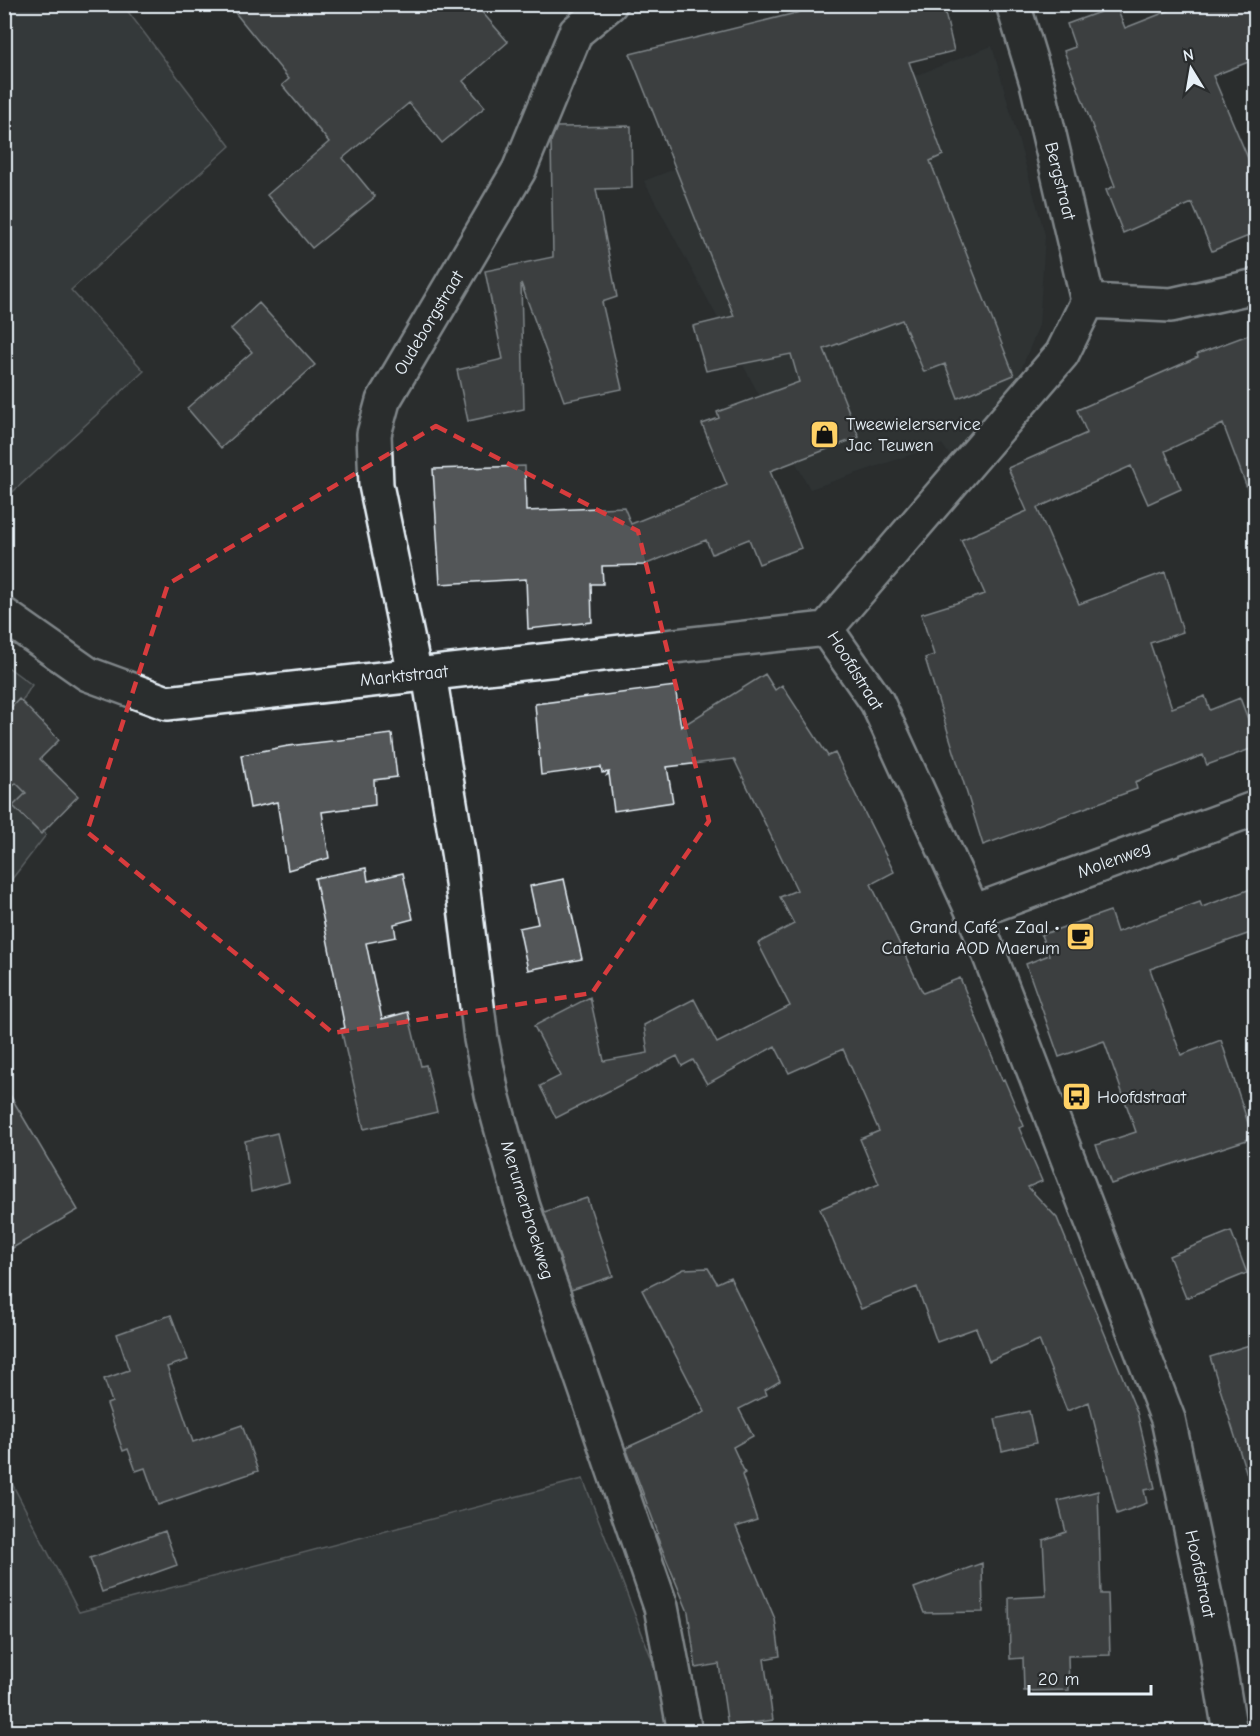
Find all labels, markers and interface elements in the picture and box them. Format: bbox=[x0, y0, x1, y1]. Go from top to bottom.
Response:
north arrow bbox=[1161, 39, 1221, 99]
text: N bbox=[1181, 45, 1195, 65]
street label: Bergstraat bbox=[1040, 140, 1080, 223]
street label: Oudeborgstraat bbox=[390, 266, 469, 379]
place label: Tweewielerservice Jac Teuwen bbox=[846, 414, 981, 456]
shop icon: Tweewielerservice Jac Teuwen bbox=[809, 418, 841, 450]
street label: Hoofdstraat bbox=[822, 628, 888, 715]
street label: Marktstraat bbox=[359, 661, 450, 691]
street label: Molenweg bbox=[1074, 837, 1154, 883]
place label: Grand Café • Zaal • Cafetaria AOD Maerum bbox=[882, 917, 1060, 959]
cafe icon: Grand Café • Zaal • Cafetaria AOD Maerum bbox=[1065, 921, 1097, 953]
bus stop icon: Hoofdstraat bbox=[1060, 1081, 1092, 1113]
place label: Hoofdstraat bbox=[1097, 1087, 1187, 1108]
street label: Merumerbroekweg bbox=[496, 1138, 558, 1282]
street label: Hoofdstraat bbox=[1180, 1528, 1220, 1621]
scale bar bbox=[1029, 1658, 1150, 1696]
text: 20 m bbox=[1038, 1669, 1079, 1690]

